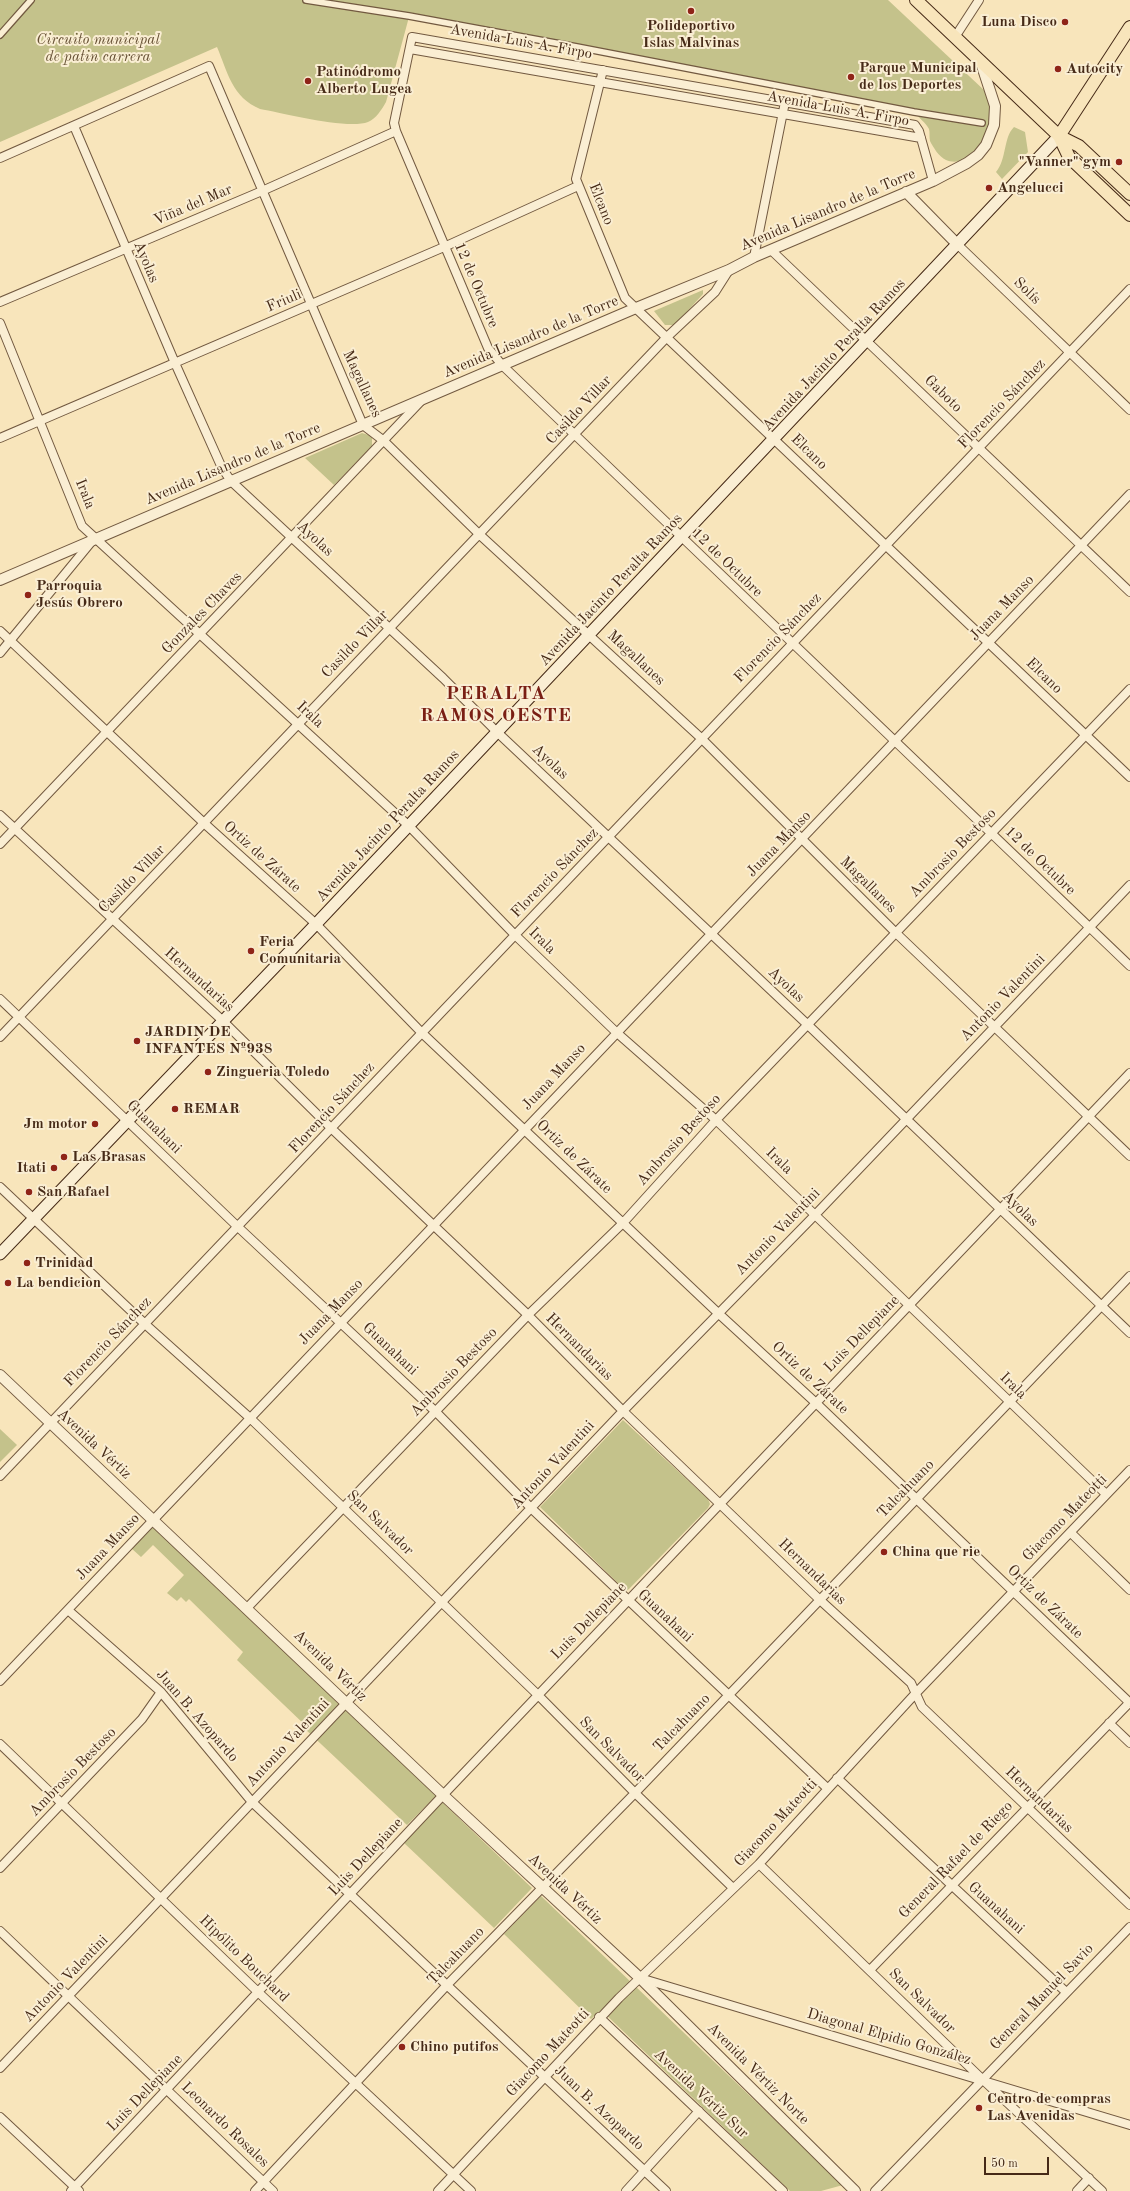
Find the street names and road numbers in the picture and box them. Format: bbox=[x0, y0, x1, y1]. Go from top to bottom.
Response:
street label: Avenida Luis A. Firpo bbox=[448, 21, 594, 63]
street label: Avenida Luis A. Firpo bbox=[765, 88, 911, 130]
street label: Avenida Lisandro de la Torre bbox=[738, 165, 918, 255]
street label: Viña del Mar bbox=[151, 180, 235, 230]
street label: Elcano bbox=[584, 180, 618, 228]
street label: Ayolas bbox=[129, 238, 163, 286]
street label: 12 de Octubre bbox=[450, 239, 502, 331]
street label: Solís bbox=[1009, 274, 1045, 308]
street label: Avenida Jacinto Peralta Ramos bbox=[758, 275, 910, 435]
street label: Friuli bbox=[264, 286, 304, 316]
street label: Avenida Lisandro de la Torre bbox=[441, 292, 621, 382]
street label: Magallanes bbox=[339, 347, 385, 421]
street label: Florencio Sánchez bbox=[955, 355, 1049, 453]
street label: Casildo Villar bbox=[542, 372, 616, 448]
street label: Gaboto bbox=[920, 372, 966, 416]
street label: Avenida Lisandro de la Torre bbox=[143, 419, 323, 509]
street label: Elcano bbox=[787, 430, 831, 474]
street label: Irala bbox=[71, 476, 99, 512]
street label: Avenida Jacinto Peralta Ramos bbox=[535, 510, 687, 670]
street label: Ayolas bbox=[293, 518, 337, 560]
street label: 12 de Octubre bbox=[688, 525, 766, 601]
street label: Gonzales Chaves bbox=[158, 568, 246, 658]
street label: Juana Manso bbox=[966, 571, 1038, 645]
street label: Florencio Sánchez bbox=[731, 589, 825, 687]
street label: Casildo Villar bbox=[318, 606, 392, 682]
street label: Magallanes bbox=[603, 627, 669, 689]
street label: Elcano bbox=[1022, 654, 1066, 698]
street label: Irala bbox=[293, 698, 327, 732]
street label: Ayolas bbox=[528, 741, 572, 783]
street label: Avenida Jacinto Peralta Ramos bbox=[312, 746, 464, 906]
street label: Ambrosio Bestoso bbox=[906, 805, 1000, 901]
street label: Juana Manso bbox=[743, 807, 815, 881]
street label: Ortiz de Zárate bbox=[219, 817, 305, 897]
street label: 12 de Octubre bbox=[1001, 823, 1079, 899]
street label: Florencio Sánchez bbox=[508, 824, 602, 922]
street label: Casildo Villar bbox=[95, 841, 169, 917]
street label: Magallanes bbox=[836, 853, 900, 917]
street label: Irala bbox=[525, 924, 559, 958]
street label: Hernandarias bbox=[160, 944, 238, 1016]
street label: Antonio Valentini bbox=[957, 951, 1049, 1045]
street label: Ayolas bbox=[764, 964, 808, 1006]
street label: Juana Manso bbox=[518, 1040, 590, 1114]
street label: Florencio Sánchez bbox=[285, 1059, 379, 1157]
street label: Ambrosio Bestoso bbox=[633, 1090, 725, 1190]
street label: Guanahani bbox=[123, 1096, 185, 1158]
street label: Ortiz de Zárate bbox=[532, 1116, 616, 1198]
street label: Irala bbox=[762, 1144, 796, 1178]
street label: Antonio Valentini bbox=[732, 1185, 824, 1279]
street label: Ayolas bbox=[998, 1187, 1042, 1231]
street label: Juana Manso bbox=[295, 1275, 367, 1349]
street label: Luis Dellepiane bbox=[821, 1292, 903, 1376]
street label: Florencio Sánchez bbox=[61, 1293, 155, 1391]
street label: Hernandarias bbox=[542, 1310, 616, 1384]
street label: Guanahani bbox=[358, 1319, 422, 1379]
street label: Ambrosio Bestoso bbox=[407, 1324, 501, 1420]
street label: Ortiz de Zárate bbox=[768, 1338, 852, 1418]
street label: Irala bbox=[996, 1369, 1030, 1403]
street label: Avenida Vértiz bbox=[53, 1405, 135, 1483]
street label: Antonio Valentini bbox=[507, 1417, 599, 1513]
street label: Talcahuano bbox=[874, 1456, 938, 1522]
street label: Giacomo Mateotti bbox=[1019, 1471, 1111, 1565]
street label: San Salvador bbox=[343, 1487, 417, 1559]
street label: Juana Manso bbox=[72, 1510, 144, 1584]
street label: Hernandarias bbox=[774, 1535, 850, 1609]
street label: Ortiz de Zárate bbox=[1003, 1561, 1087, 1643]
street label: Luis Dellepiane bbox=[548, 1579, 630, 1663]
street label: Guanahani bbox=[633, 1586, 697, 1646]
street label: Avenida Vértiz bbox=[289, 1626, 371, 1706]
street label: Juan B. Azopardo bbox=[152, 1666, 242, 1766]
street label: Talcahuano bbox=[650, 1690, 714, 1756]
street label: Antonio Valentini bbox=[242, 1695, 334, 1791]
street label: San Salvador bbox=[575, 1713, 649, 1787]
street label: Ambrosio Bestoso bbox=[26, 1724, 120, 1820]
street label: Hernandarias bbox=[1001, 1763, 1077, 1837]
street label: Giacomo Mateotti bbox=[731, 1775, 821, 1871]
street label: General Rafael de Riego bbox=[895, 1798, 1017, 1922]
street label: Luis Dellepiane bbox=[325, 1814, 407, 1900]
street label: Avenida Vértiz bbox=[524, 1850, 606, 1928]
street label: Guanahani bbox=[964, 1878, 1028, 1938]
street label: Hipólito Bouchard bbox=[195, 1912, 293, 2006]
street label: Talcahuano bbox=[424, 1923, 488, 1989]
street label: Antonio Valentini bbox=[20, 1932, 112, 2026]
street label: General Manuel Savio bbox=[986, 1940, 1098, 2054]
street label: San Salvador bbox=[885, 1965, 959, 2037]
street label: Giacomo Mateotti bbox=[503, 2005, 593, 2101]
street label: Diagonal Elpidio González bbox=[805, 2005, 973, 2069]
street label: Avenida Vértiz Norte bbox=[703, 2019, 813, 2129]
street label: Avenida Vértiz Sur bbox=[650, 2045, 752, 2143]
street label: Luis Dellepiane bbox=[104, 2051, 186, 2135]
street label: Juan B. Azopardo bbox=[550, 2062, 648, 2154]
street label: Leonardo Rosales bbox=[177, 2079, 273, 2171]

